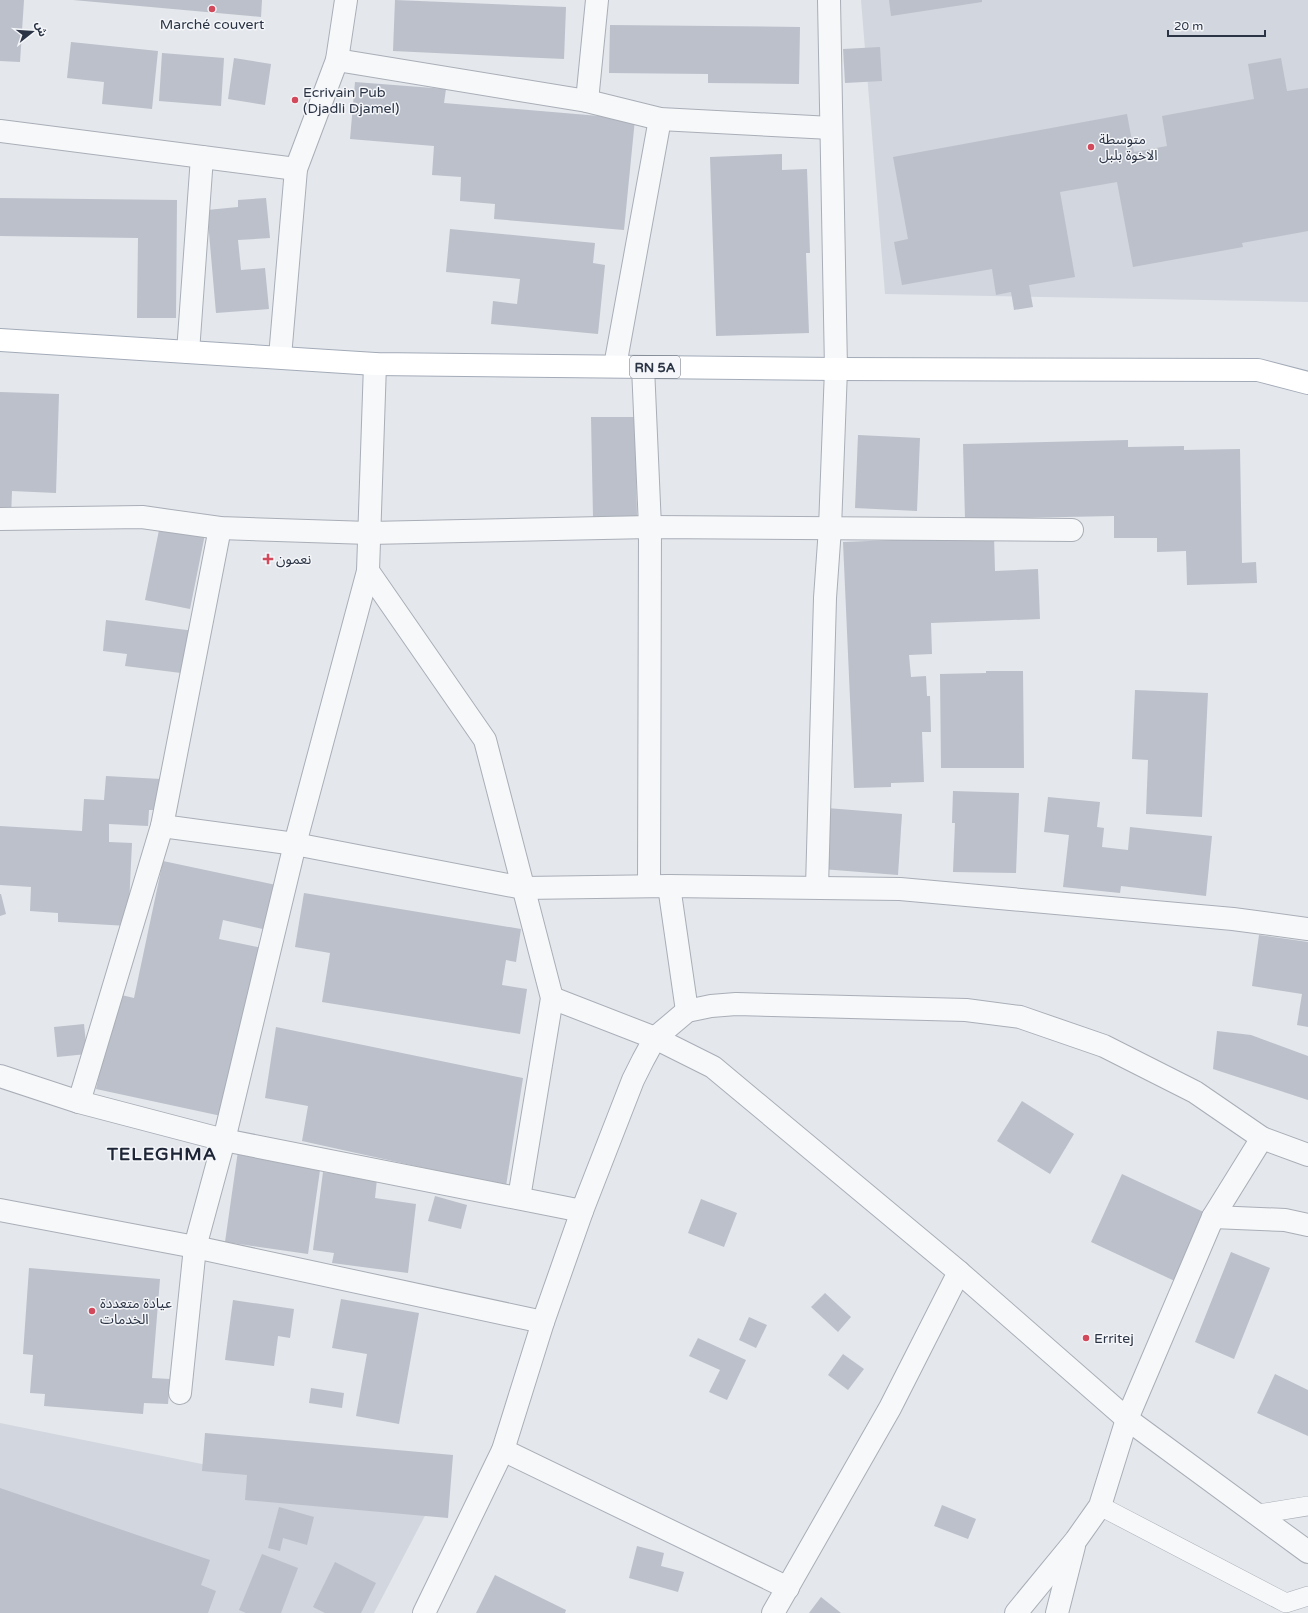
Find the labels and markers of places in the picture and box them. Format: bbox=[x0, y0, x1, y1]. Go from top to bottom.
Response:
marker: Marché couvert bbox=[207, 4, 217, 14]
place label: Marché couvert bbox=[160, 16, 265, 33]
place label: Ecrivain Pub (Djadli Djamel) bbox=[303, 84, 399, 117]
marker: Ecrivain Pub (Djadli Djamel) bbox=[290, 95, 300, 105]
place label: متوسطة الاخوة بلبل bbox=[1099, 131, 1158, 164]
marker: متوسطة الاخوة بلبل bbox=[1086, 142, 1096, 152]
place label: نعمون bbox=[276, 551, 312, 568]
marker: نعمون bbox=[263, 554, 273, 564]
place label: عيادة متعددة الخدمات bbox=[100, 1295, 172, 1328]
marker: عيادة متعددة الخدمات bbox=[87, 1306, 97, 1316]
place label: Erritej bbox=[1094, 1330, 1134, 1347]
marker: Erritej bbox=[1081, 1333, 1091, 1343]

